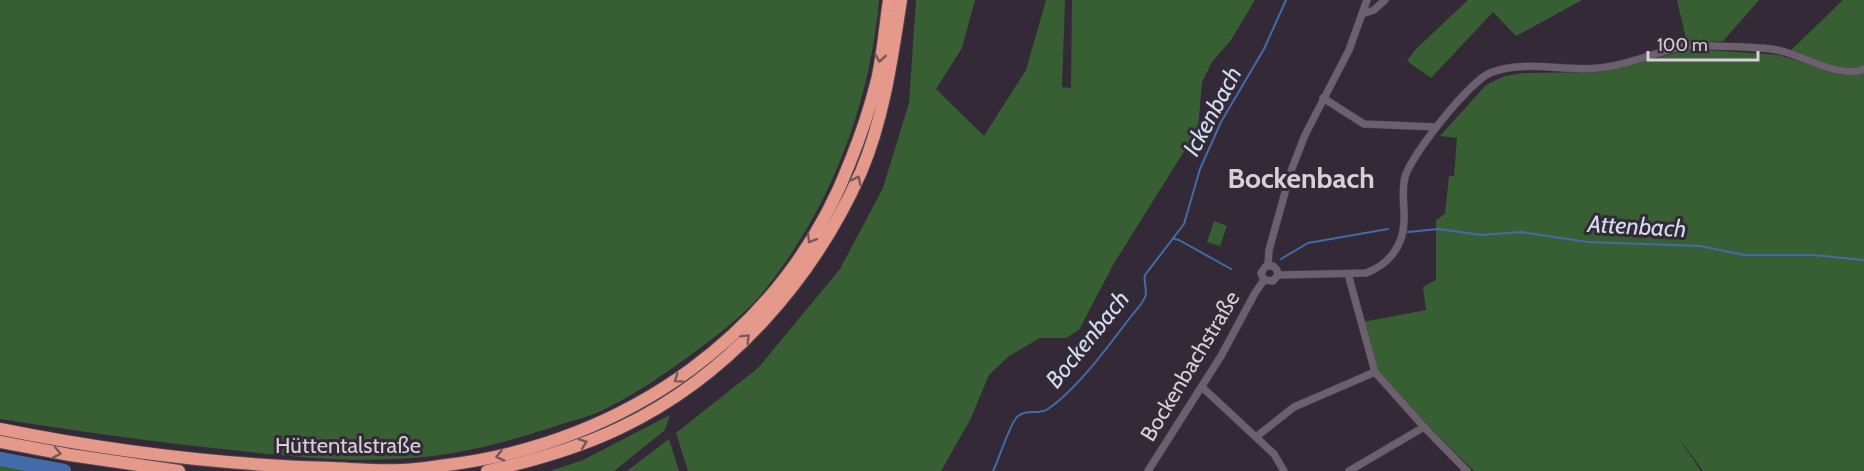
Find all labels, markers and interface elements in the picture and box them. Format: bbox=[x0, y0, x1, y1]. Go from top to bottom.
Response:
scale bar bbox=[1648, 24, 1758, 62]
text: 100 m bbox=[1657, 34, 1708, 56]
one-way arrow bbox=[875, 53, 887, 62]
water label: Ickenbach bbox=[1177, 62, 1247, 160]
district label: Bockenbach bbox=[1227, 161, 1375, 195]
one-way arrow bbox=[849, 175, 861, 186]
water label: Attenbach bbox=[1586, 209, 1687, 243]
one-way arrow bbox=[807, 233, 818, 243]
water label: Bockenbach bbox=[1039, 285, 1135, 393]
street label: Bockenbachstraße bbox=[1135, 286, 1245, 446]
one-way arrow bbox=[739, 334, 749, 345]
one-way arrow bbox=[673, 372, 684, 383]
street label: Hüttentalstraße bbox=[275, 432, 421, 459]
one-way arrow bbox=[578, 438, 588, 451]
one-way arrow bbox=[52, 446, 62, 459]
one-way arrow bbox=[495, 449, 505, 462]

